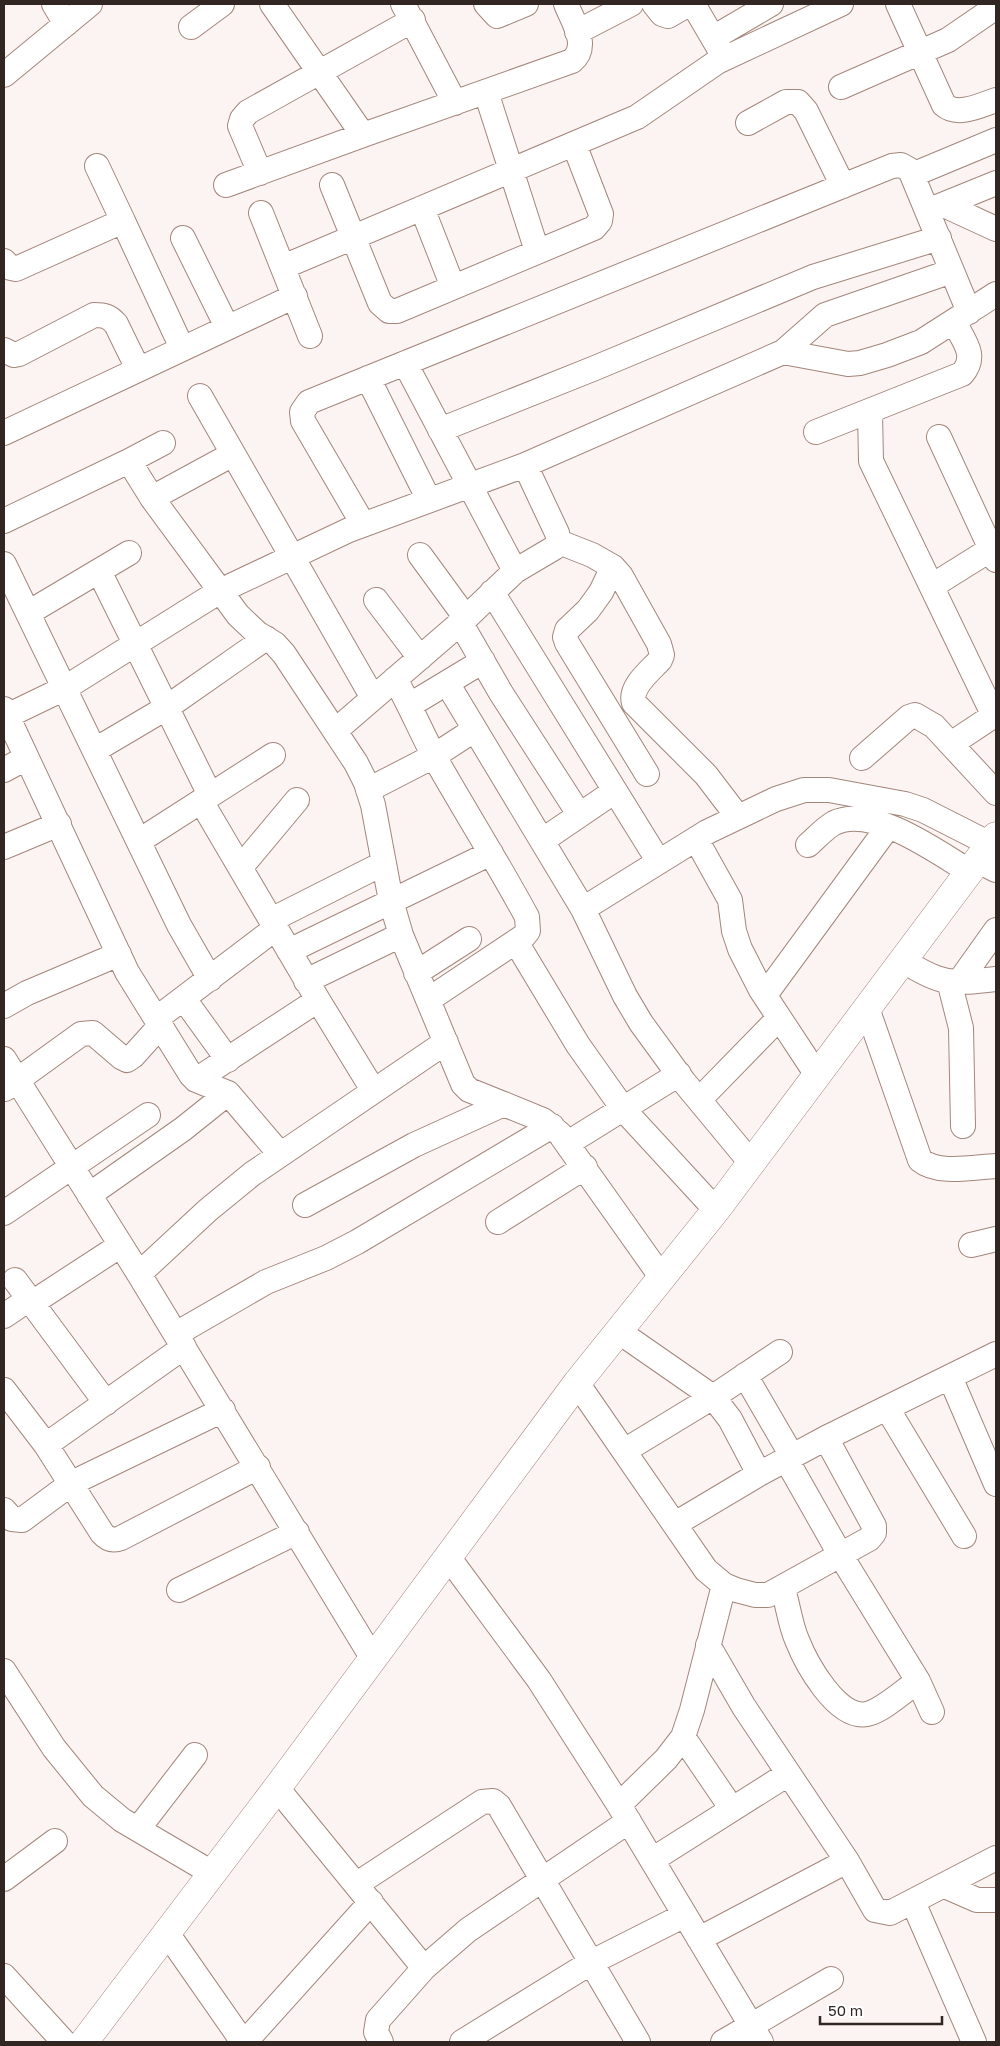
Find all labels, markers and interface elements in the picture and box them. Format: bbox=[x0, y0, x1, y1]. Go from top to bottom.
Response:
scale bar bbox=[820, 1994, 942, 2026]
text: 50 m bbox=[828, 2001, 863, 2019]

